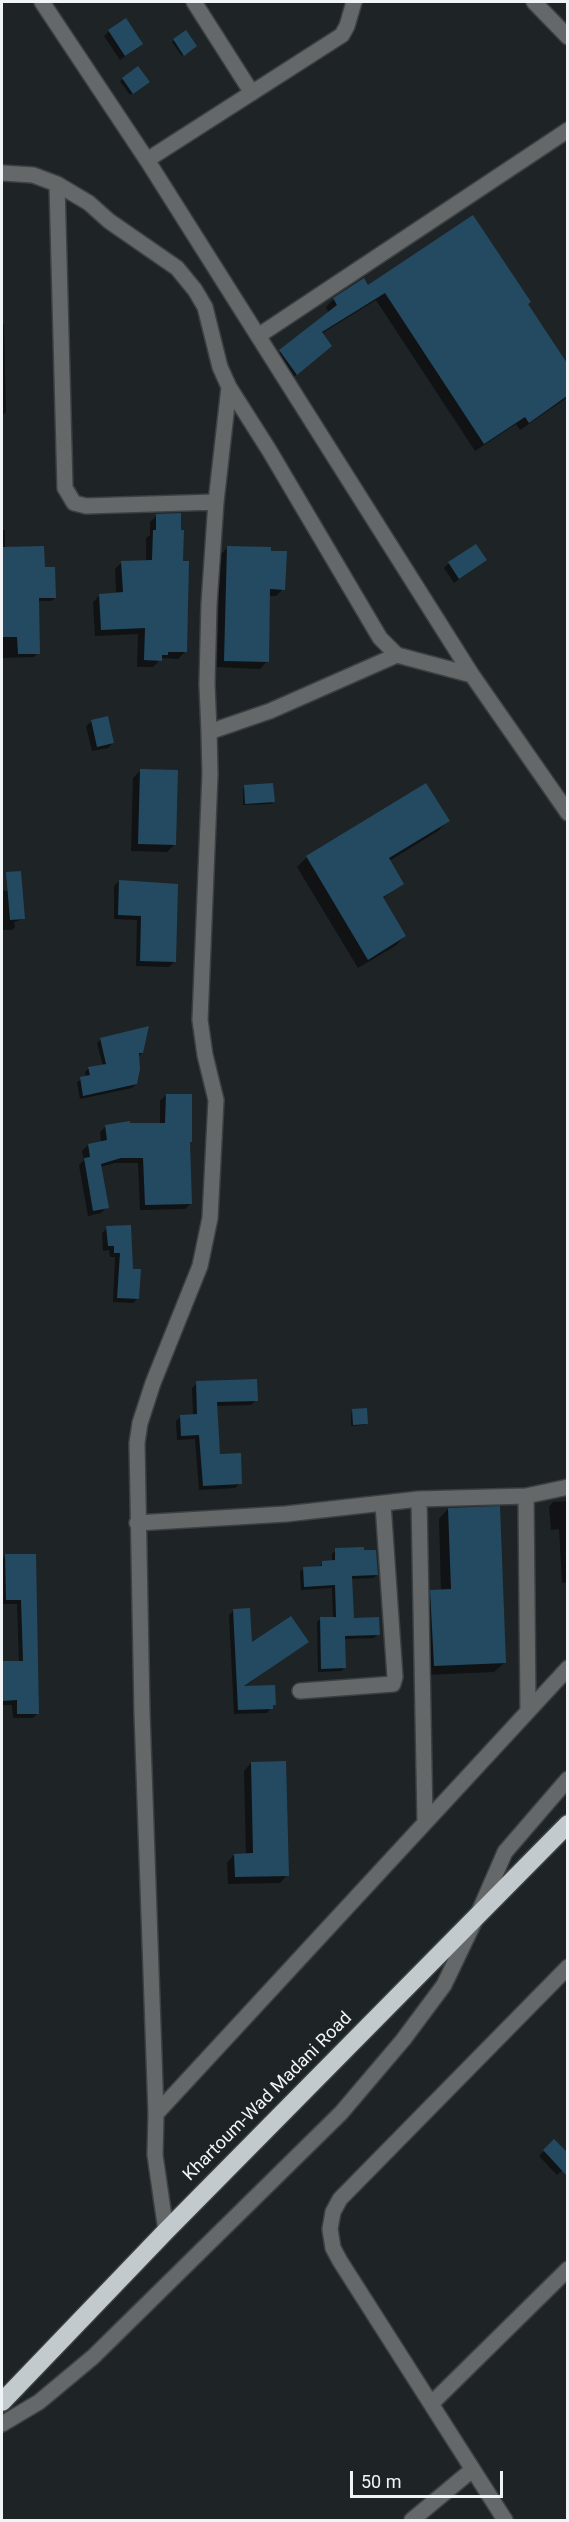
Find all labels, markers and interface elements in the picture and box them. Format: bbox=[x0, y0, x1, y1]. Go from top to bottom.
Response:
street label: Khartoum-Wad Madani Road bbox=[179, 2008, 357, 2186]
scale bar bbox=[353, 2459, 506, 2497]
text: 50 m bbox=[361, 2471, 401, 2492]

